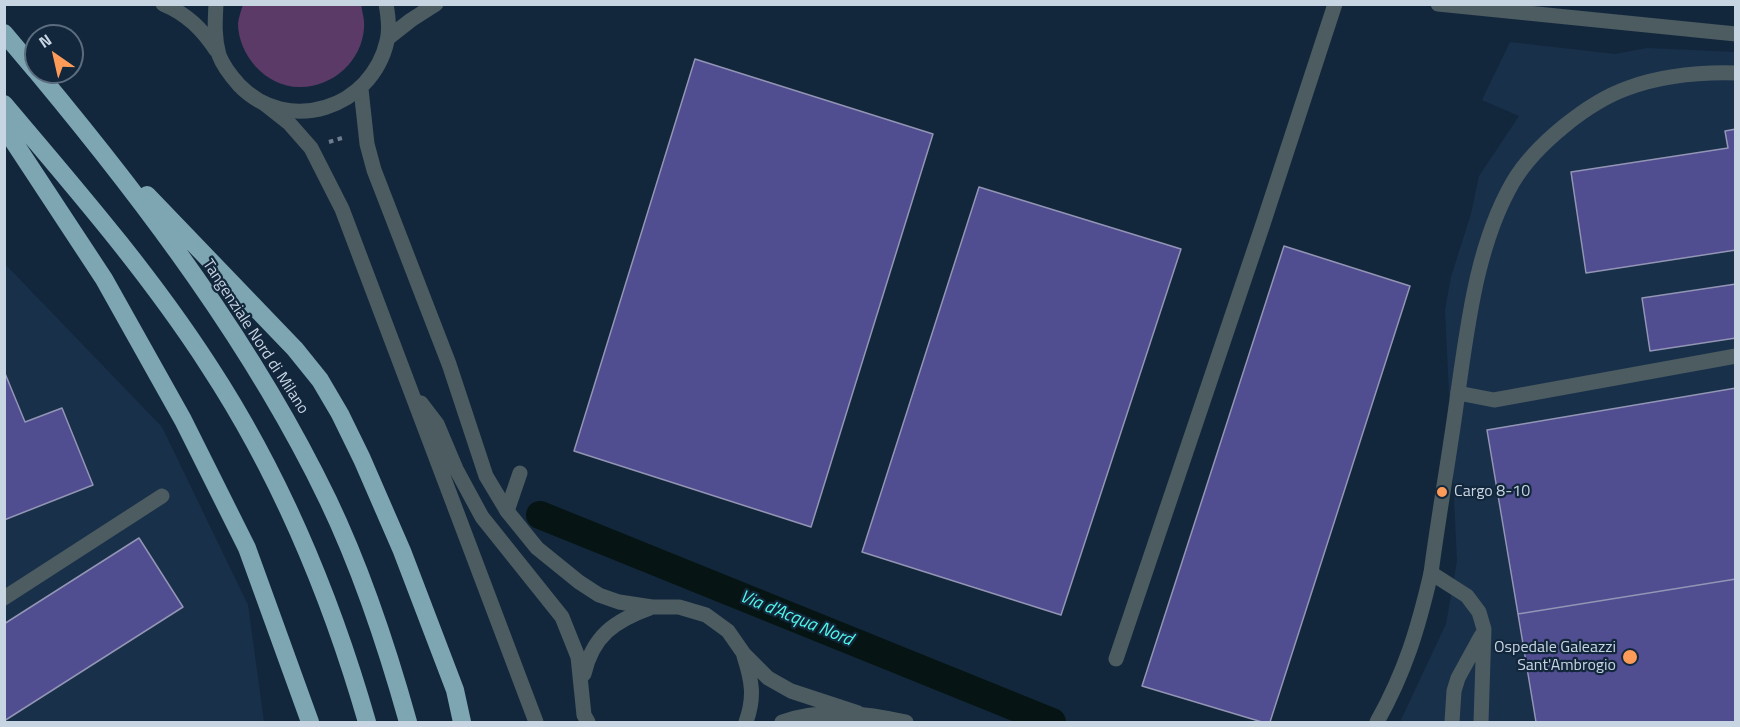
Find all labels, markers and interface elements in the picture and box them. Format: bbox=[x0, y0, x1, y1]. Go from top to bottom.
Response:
north arrow bbox=[24, 24, 84, 84]
text: N bbox=[34, 28, 56, 54]
street label: Tangenziale Nord di Milano bbox=[198, 256, 312, 418]
place label: Cargo 8-10 bbox=[1454, 482, 1530, 502]
marker: Cargo 8-10 bbox=[1435, 485, 1449, 499]
water label: Via d'Acqua Nord bbox=[736, 587, 856, 651]
place label: Ospedale Galeazzi Sant'Ambrogio bbox=[1494, 638, 1616, 676]
marker: Ospedale Galeazzi Sant'Ambrogio bbox=[1621, 648, 1639, 666]

